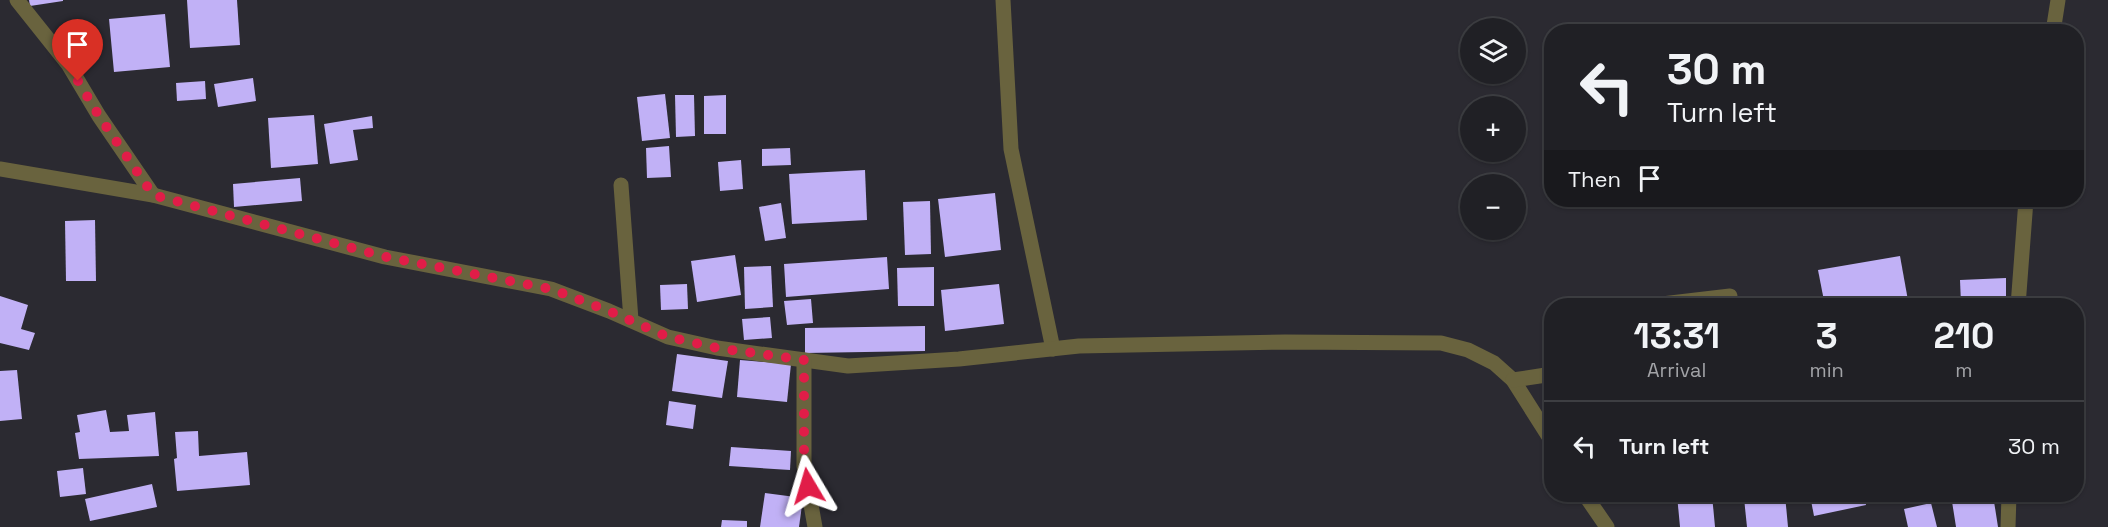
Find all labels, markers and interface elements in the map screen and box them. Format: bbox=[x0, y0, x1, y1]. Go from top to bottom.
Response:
map controls bbox=[1460, 18, 1526, 240]
button: layers bbox=[1460, 18, 1526, 84]
pin bbox=[52, 19, 103, 81]
icon: arrive bbox=[61, 28, 94, 61]
text: 30 m bbox=[1667, 43, 1766, 96]
icon: left bbox=[1568, 48, 1646, 126]
text: Turn left bbox=[1667, 95, 1777, 130]
button: + bbox=[1460, 96, 1526, 162]
icon: arrive bbox=[1633, 162, 1666, 195]
text: Then bbox=[1568, 165, 1621, 193]
button: − bbox=[1460, 174, 1526, 240]
text: 13:31 bbox=[1634, 313, 1720, 359]
text: 3 bbox=[1816, 313, 1838, 359]
text: 210 bbox=[1933, 313, 1994, 359]
text: Arrival bbox=[1647, 357, 1706, 383]
text: min bbox=[1810, 357, 1844, 383]
text: m bbox=[1955, 357, 1973, 383]
icon: left bbox=[1568, 430, 1601, 463]
text: Turn left bbox=[1619, 432, 1709, 460]
text: 30 m bbox=[2008, 432, 2060, 460]
position arrow bbox=[776, 454, 840, 518]

